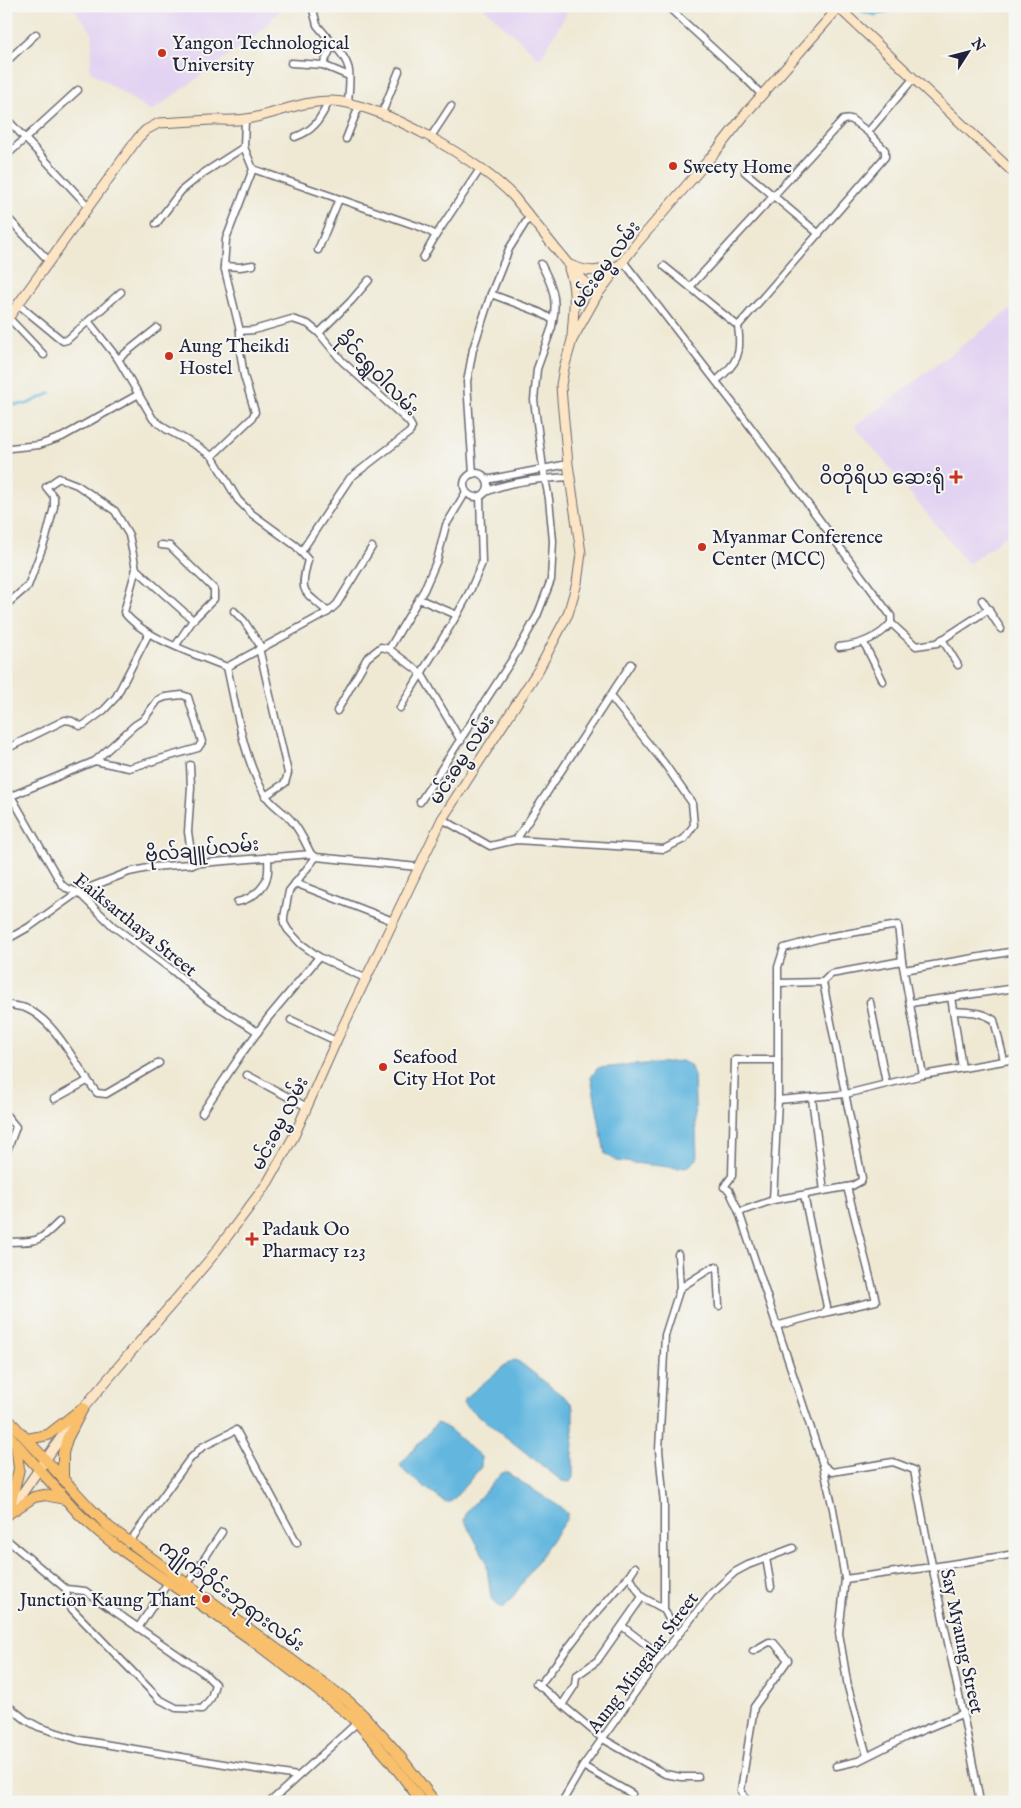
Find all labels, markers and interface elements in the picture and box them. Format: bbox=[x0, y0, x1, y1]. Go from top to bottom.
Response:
north arrow bbox=[944, 28, 994, 78]
place label: Yangon Technological University bbox=[172, 32, 350, 78]
text: N bbox=[966, 34, 989, 55]
marker: Yangon Technological University bbox=[156, 47, 168, 59]
place label: Sweety Home bbox=[683, 156, 792, 180]
marker: Sweety Home bbox=[667, 160, 679, 172]
street label: မင်းဓမ္မ လမ်း bbox=[564, 214, 648, 315]
street label: ခိုင်ရွှေဝါလမ်း bbox=[328, 324, 426, 424]
place label: Aung Theikdi Hostel bbox=[178, 335, 289, 381]
marker: Aung Theikdi Hostel bbox=[163, 350, 175, 362]
place label: ဝိတိုရိယ ဆေးရုံ bbox=[820, 463, 945, 494]
marker: ဝိတိုရိယ ဆေးရုံ bbox=[949, 470, 963, 484]
place label: Myanmar Conference Center (MCC) bbox=[712, 526, 883, 572]
marker: Myanmar Conference Center (MCC) bbox=[696, 541, 708, 553]
street label: မင်းဓမ္မ လမ်း bbox=[421, 708, 503, 811]
street label: ဗိုလ်ချူပ်လမ်း bbox=[144, 829, 261, 872]
street label: Eaiksarthaya Street bbox=[68, 868, 202, 983]
place label: Seafood City Hot Pot bbox=[393, 1046, 496, 1092]
marker: Seafood City Hot Pot bbox=[377, 1061, 389, 1073]
street label: မင်းဓမ္မ လမ်း bbox=[243, 1071, 317, 1176]
place label: Padauk Oo Pharmacy 123 bbox=[262, 1218, 366, 1264]
marker: Padauk Oo Pharmacy 123 bbox=[246, 1233, 258, 1245]
street label: ကျိုက်ဝိုင်းဘုရားလမ်း bbox=[151, 1532, 311, 1660]
street label: Say Myaung Street bbox=[934, 1567, 988, 1717]
street label: Aung Mingalar Street bbox=[582, 1587, 705, 1739]
place label: Junction Kaung Thant bbox=[17, 1589, 196, 1613]
marker: Junction Kaung Thant bbox=[200, 1593, 212, 1605]

